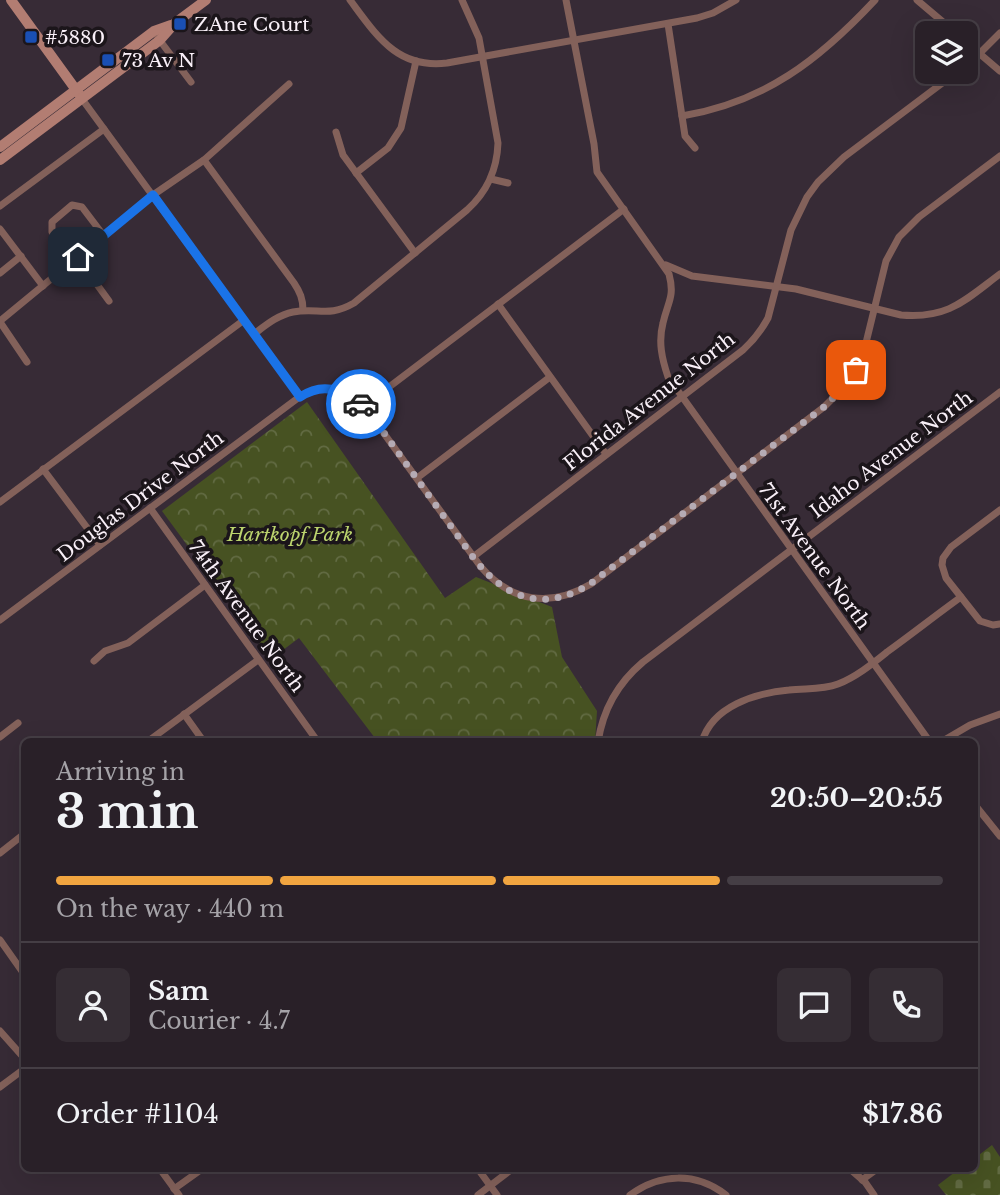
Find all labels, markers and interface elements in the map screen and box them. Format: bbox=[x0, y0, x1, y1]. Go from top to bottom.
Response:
place label: ZAne Court bbox=[194, 13, 310, 36]
marker: ZAne Court bbox=[172, 16, 188, 32]
map controls bbox=[915, 21, 978, 84]
button: layers bbox=[915, 21, 978, 84]
place label: #5880 bbox=[45, 26, 105, 49]
marker: #5880 bbox=[23, 29, 39, 45]
place label: 73 Av N bbox=[122, 49, 195, 72]
marker: 73 Av N bbox=[100, 52, 116, 68]
pin bbox=[48, 227, 108, 287]
icon: home bbox=[59, 238, 97, 276]
street label: Florida Avenue North bbox=[559, 327, 739, 475]
pin bbox=[826, 340, 886, 400]
icon: bag bbox=[837, 351, 875, 389]
courier bbox=[326, 369, 396, 439]
icon: car bbox=[342, 385, 380, 423]
street label: Idaho Avenue North bbox=[806, 386, 977, 523]
street label: Douglas Drive North bbox=[53, 426, 228, 566]
street label: 71st Avenue North bbox=[754, 479, 875, 634]
park label: Hartkopf Park bbox=[226, 523, 353, 546]
street label: 74th Avenue North bbox=[184, 536, 309, 696]
text: Arriving in bbox=[56, 758, 185, 786]
text: 20:50–20:55 bbox=[770, 782, 943, 814]
text: 3 min bbox=[56, 783, 198, 840]
text: On the way · 440 m bbox=[56, 895, 284, 923]
button: person bbox=[56, 968, 130, 1042]
button: chat bbox=[777, 968, 851, 1042]
button: phone bbox=[869, 968, 943, 1042]
text: Sam bbox=[148, 975, 209, 1007]
text: Courier · 4.7 bbox=[148, 1007, 290, 1035]
text: Order #1104 bbox=[56, 1098, 219, 1130]
text: $17.86 bbox=[862, 1098, 943, 1130]

